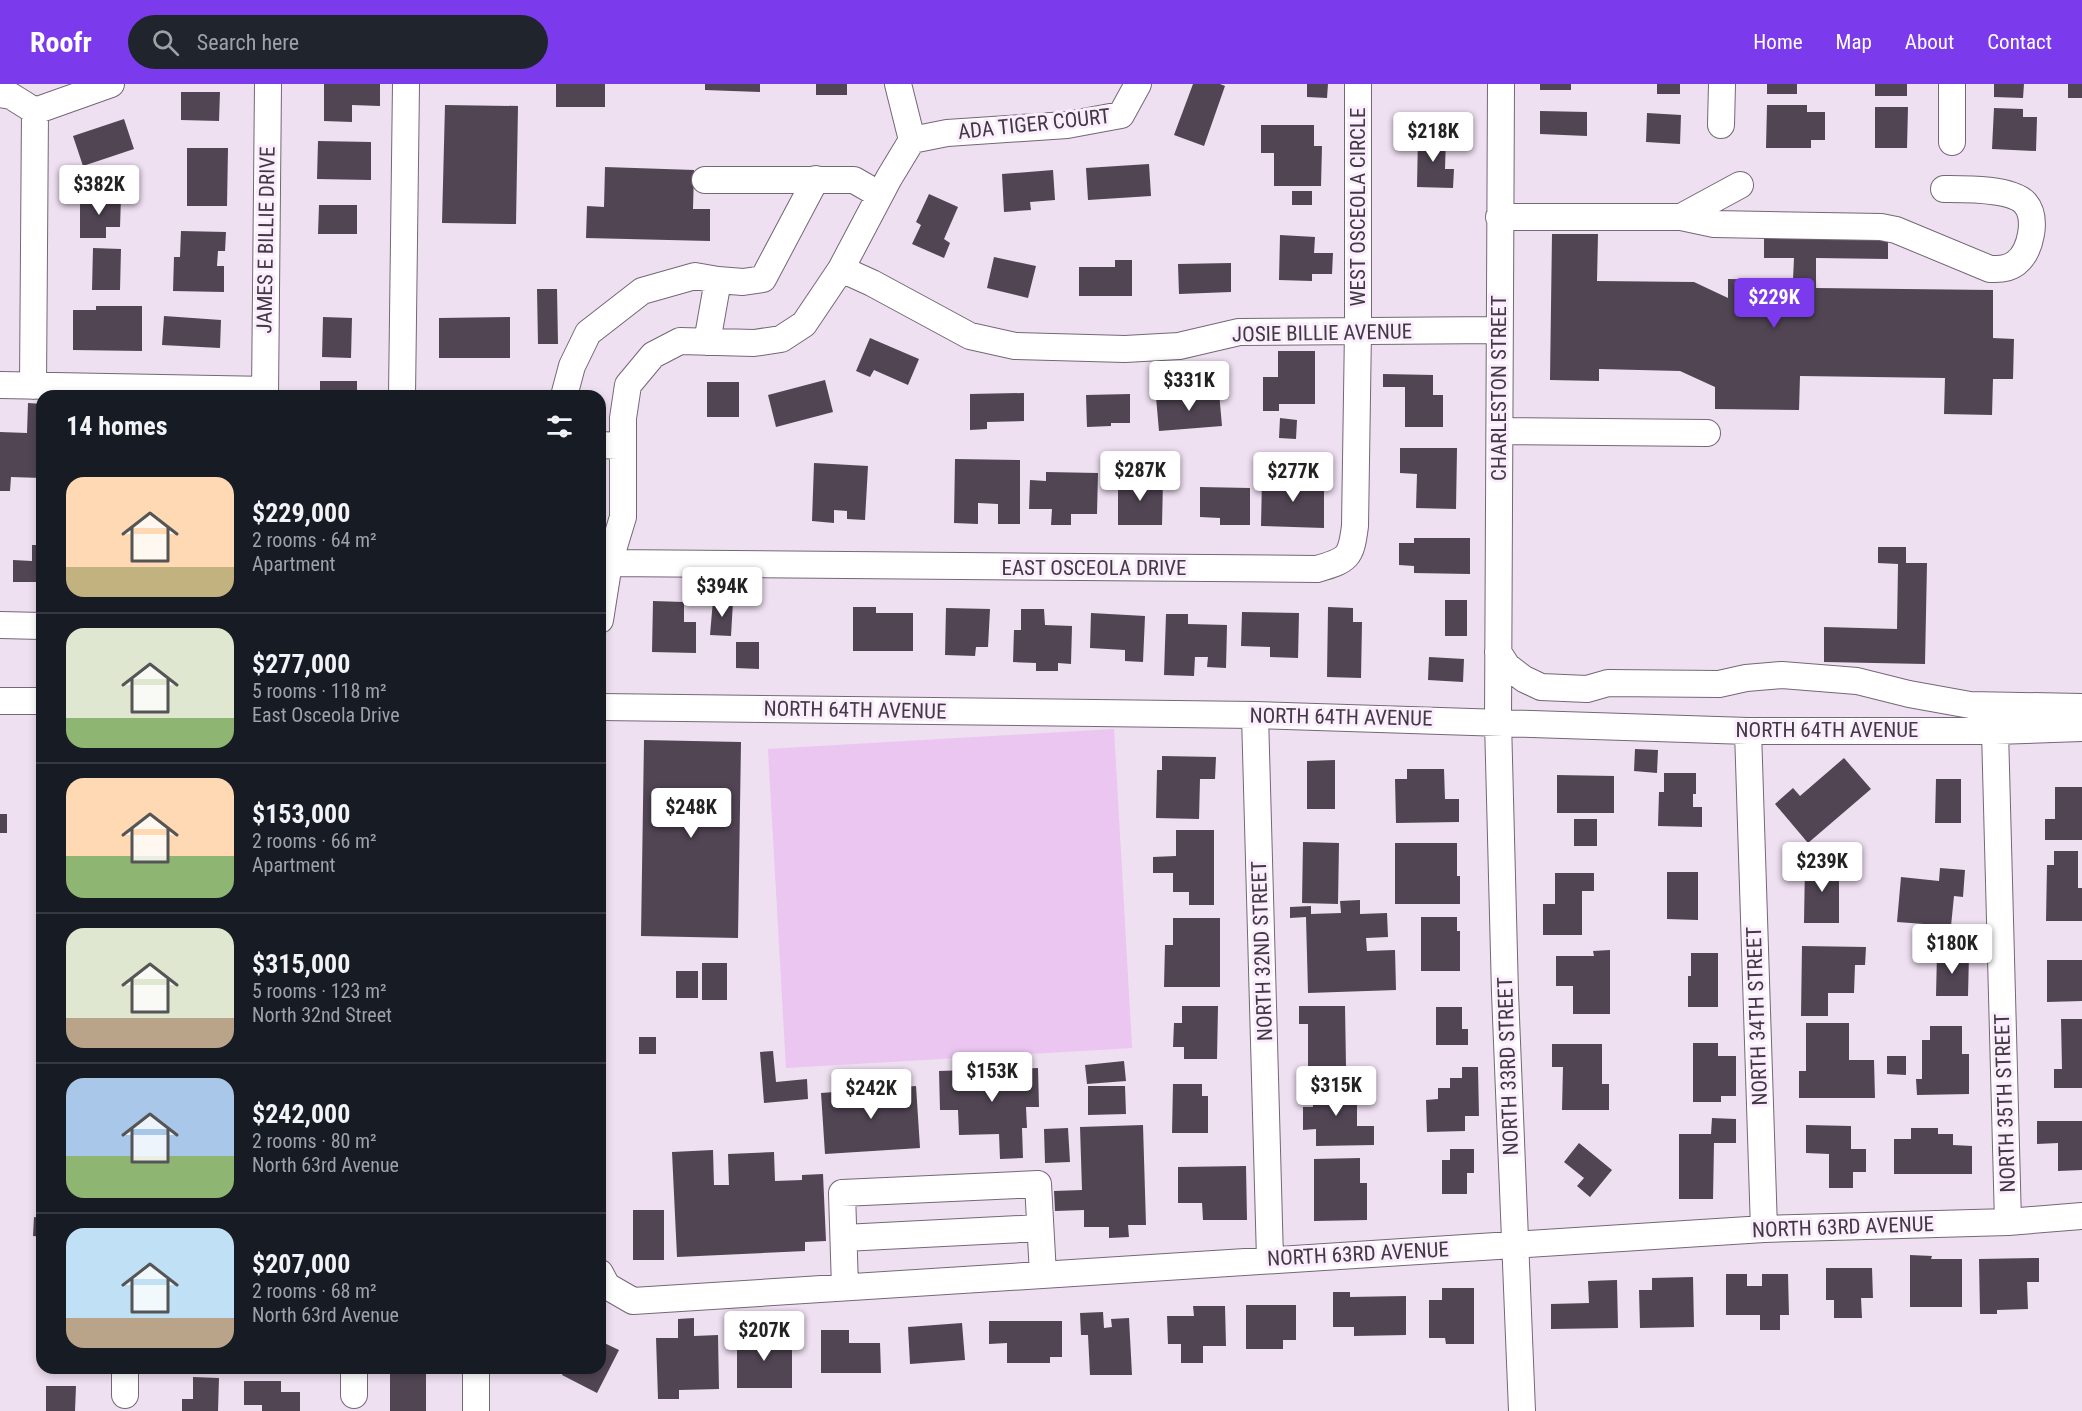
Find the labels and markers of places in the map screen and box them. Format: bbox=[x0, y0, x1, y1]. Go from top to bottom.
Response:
pin: $218K bbox=[1391, 112, 1475, 163]
pin: $382K bbox=[57, 165, 141, 216]
pin: $229K bbox=[1732, 278, 1816, 329]
pin: $331K bbox=[1147, 361, 1231, 412]
pin: $287K bbox=[1098, 451, 1182, 502]
pin: $277K bbox=[1251, 452, 1335, 503]
pin: $394K bbox=[680, 567, 764, 618]
pin: $248K bbox=[649, 788, 733, 839]
pin: $239K bbox=[1780, 842, 1864, 893]
pin: $180K bbox=[1910, 924, 1994, 975]
pin: $153K bbox=[950, 1052, 1034, 1103]
pin: $315K bbox=[1294, 1066, 1378, 1117]
pin: $242K bbox=[829, 1069, 913, 1120]
pin: $207K bbox=[722, 1311, 806, 1362]

